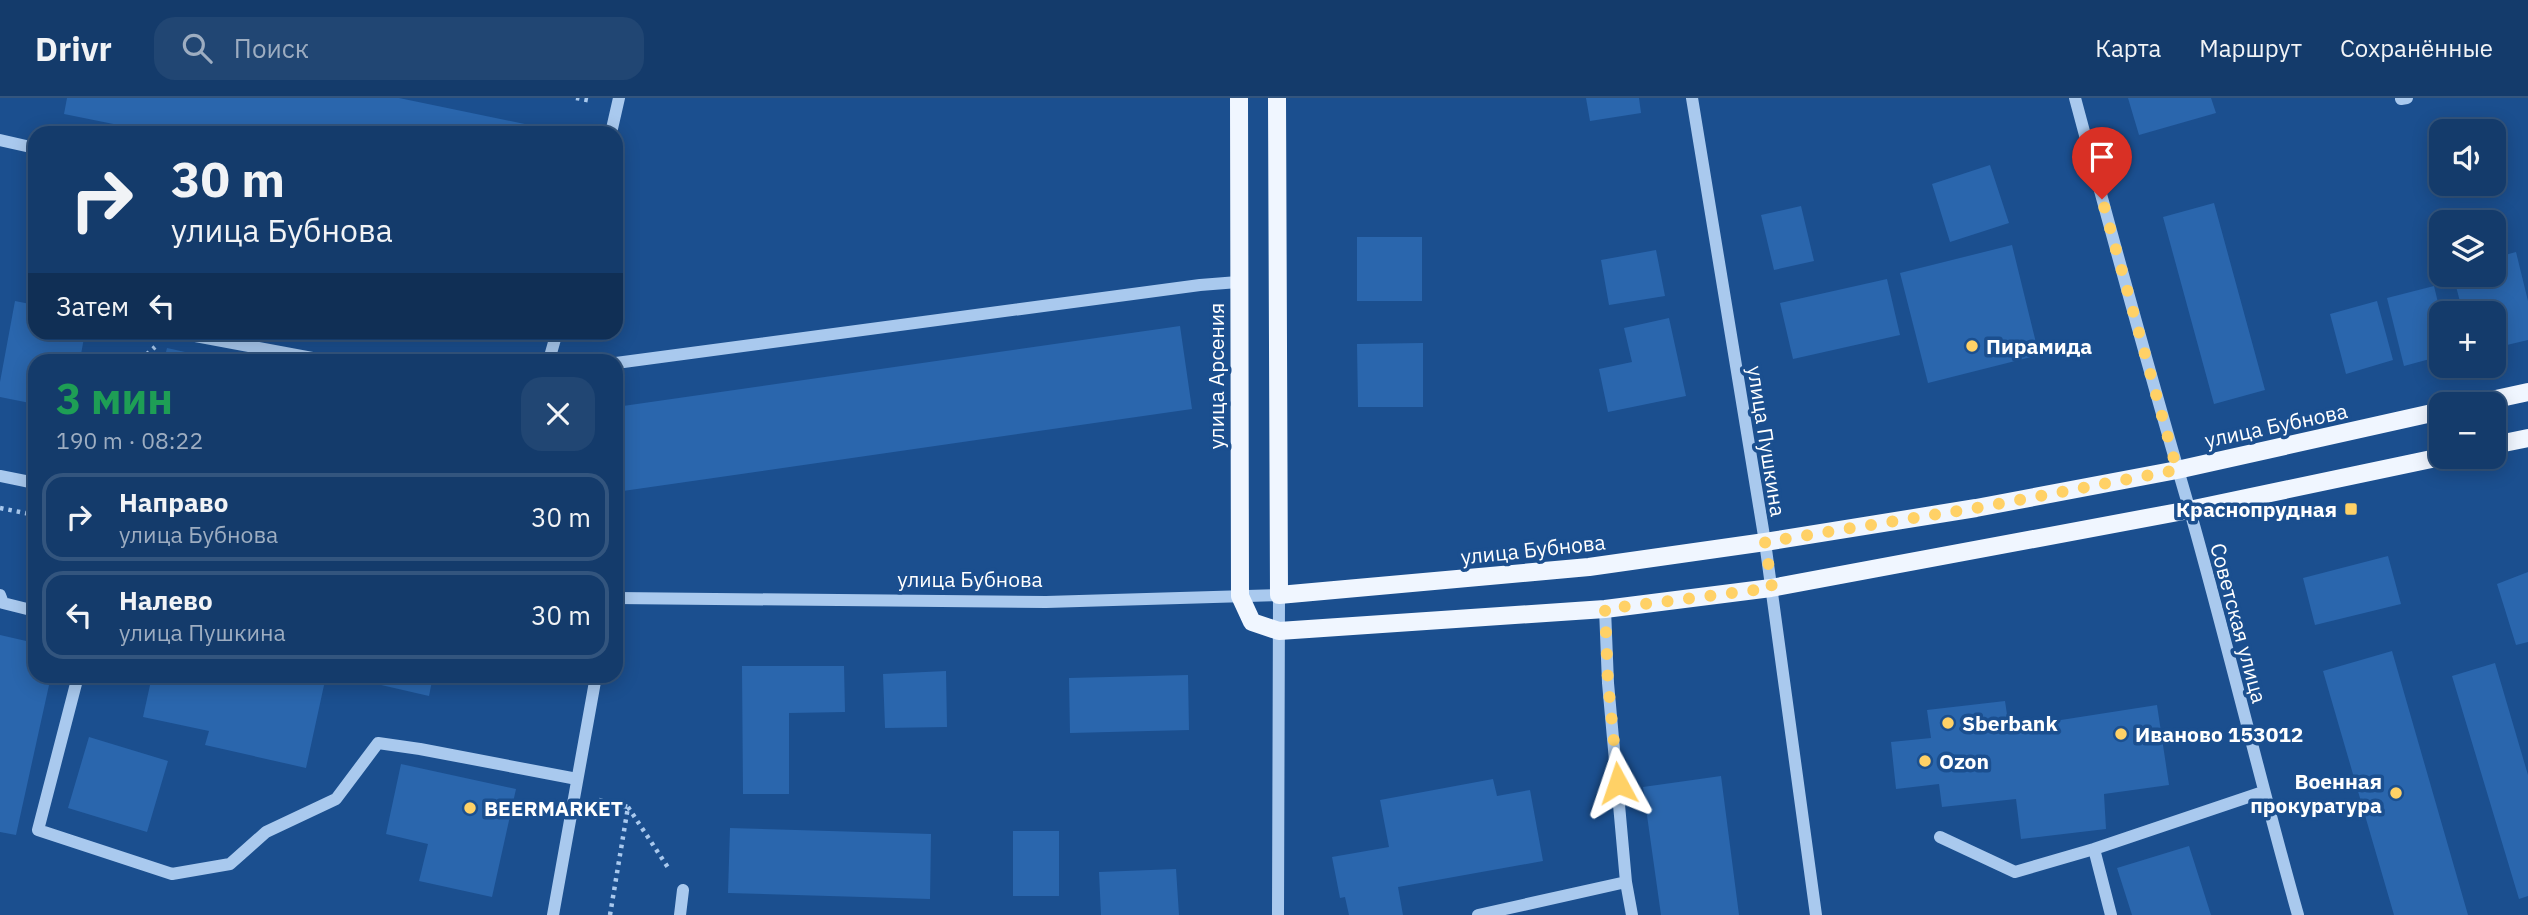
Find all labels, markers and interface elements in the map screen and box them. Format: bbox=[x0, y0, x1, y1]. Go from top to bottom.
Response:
search box bbox=[154, 17, 644, 80]
text: Drivr bbox=[35, 27, 112, 70]
icon: search bbox=[178, 29, 216, 67]
text: Поиск bbox=[234, 31, 309, 65]
text: Карта bbox=[2095, 32, 2161, 64]
text: Маршрут bbox=[2199, 32, 2302, 64]
text: Сохранённые bbox=[2340, 32, 2493, 64]
map controls bbox=[2429, 119, 2506, 469]
button: sound bbox=[2429, 119, 2506, 196]
pin bbox=[2072, 127, 2132, 199]
icon: arrive bbox=[2083, 138, 2121, 176]
text: 30 m bbox=[171, 147, 285, 210]
icon: right bbox=[56, 154, 147, 245]
text: улица Бубнова bbox=[171, 209, 393, 251]
button: layers bbox=[2429, 210, 2506, 287]
icon: left bbox=[143, 287, 181, 325]
text: Затем bbox=[56, 289, 129, 323]
button: + bbox=[2429, 301, 2506, 378]
street label: улица Арсения bbox=[1202, 303, 1230, 449]
place label: Пирамида bbox=[1986, 332, 2092, 360]
marker: Пирамида bbox=[1964, 338, 1980, 354]
street label: улица Пушкина bbox=[1741, 364, 1793, 518]
text: 3 мин bbox=[56, 371, 173, 426]
button: close bbox=[521, 377, 595, 451]
button: − bbox=[2429, 392, 2506, 469]
street label: улица Бубнова bbox=[2202, 396, 2350, 454]
text: 190 m · 08:22 bbox=[56, 425, 203, 455]
text: Направо bbox=[119, 485, 228, 519]
place label: Краснопрудная bbox=[2176, 495, 2337, 523]
icon: right bbox=[60, 498, 98, 536]
text: 30 m bbox=[531, 500, 591, 534]
marker: Краснопрудная bbox=[2343, 501, 2359, 517]
text: улица Бубнова bbox=[119, 519, 278, 549]
street label: улица Бубнова bbox=[1459, 527, 1607, 571]
street label: Советская улица bbox=[2204, 540, 2274, 706]
street label: улица Бубнова bbox=[897, 565, 1043, 593]
text: Налево bbox=[119, 583, 213, 617]
icon: left bbox=[60, 596, 98, 634]
text: 30 m bbox=[531, 598, 591, 632]
text: улица Пушкина bbox=[119, 617, 286, 647]
place label: Sberbank bbox=[1962, 709, 2058, 737]
marker: Sberbank bbox=[1940, 715, 1956, 731]
place label: Иваново 153012 bbox=[2135, 720, 2303, 748]
marker: Иваново 153012 bbox=[2113, 726, 2129, 742]
position arrow bbox=[1581, 746, 1655, 820]
place label: Ozon bbox=[1939, 747, 1989, 775]
marker: Ozon bbox=[1917, 753, 1933, 769]
place label: Военная прокуратура bbox=[2250, 767, 2382, 819]
marker: Военная прокуратура bbox=[2388, 785, 2404, 801]
place label: BEERMARKET bbox=[484, 794, 623, 822]
marker: BEERMARKET bbox=[462, 800, 478, 816]

